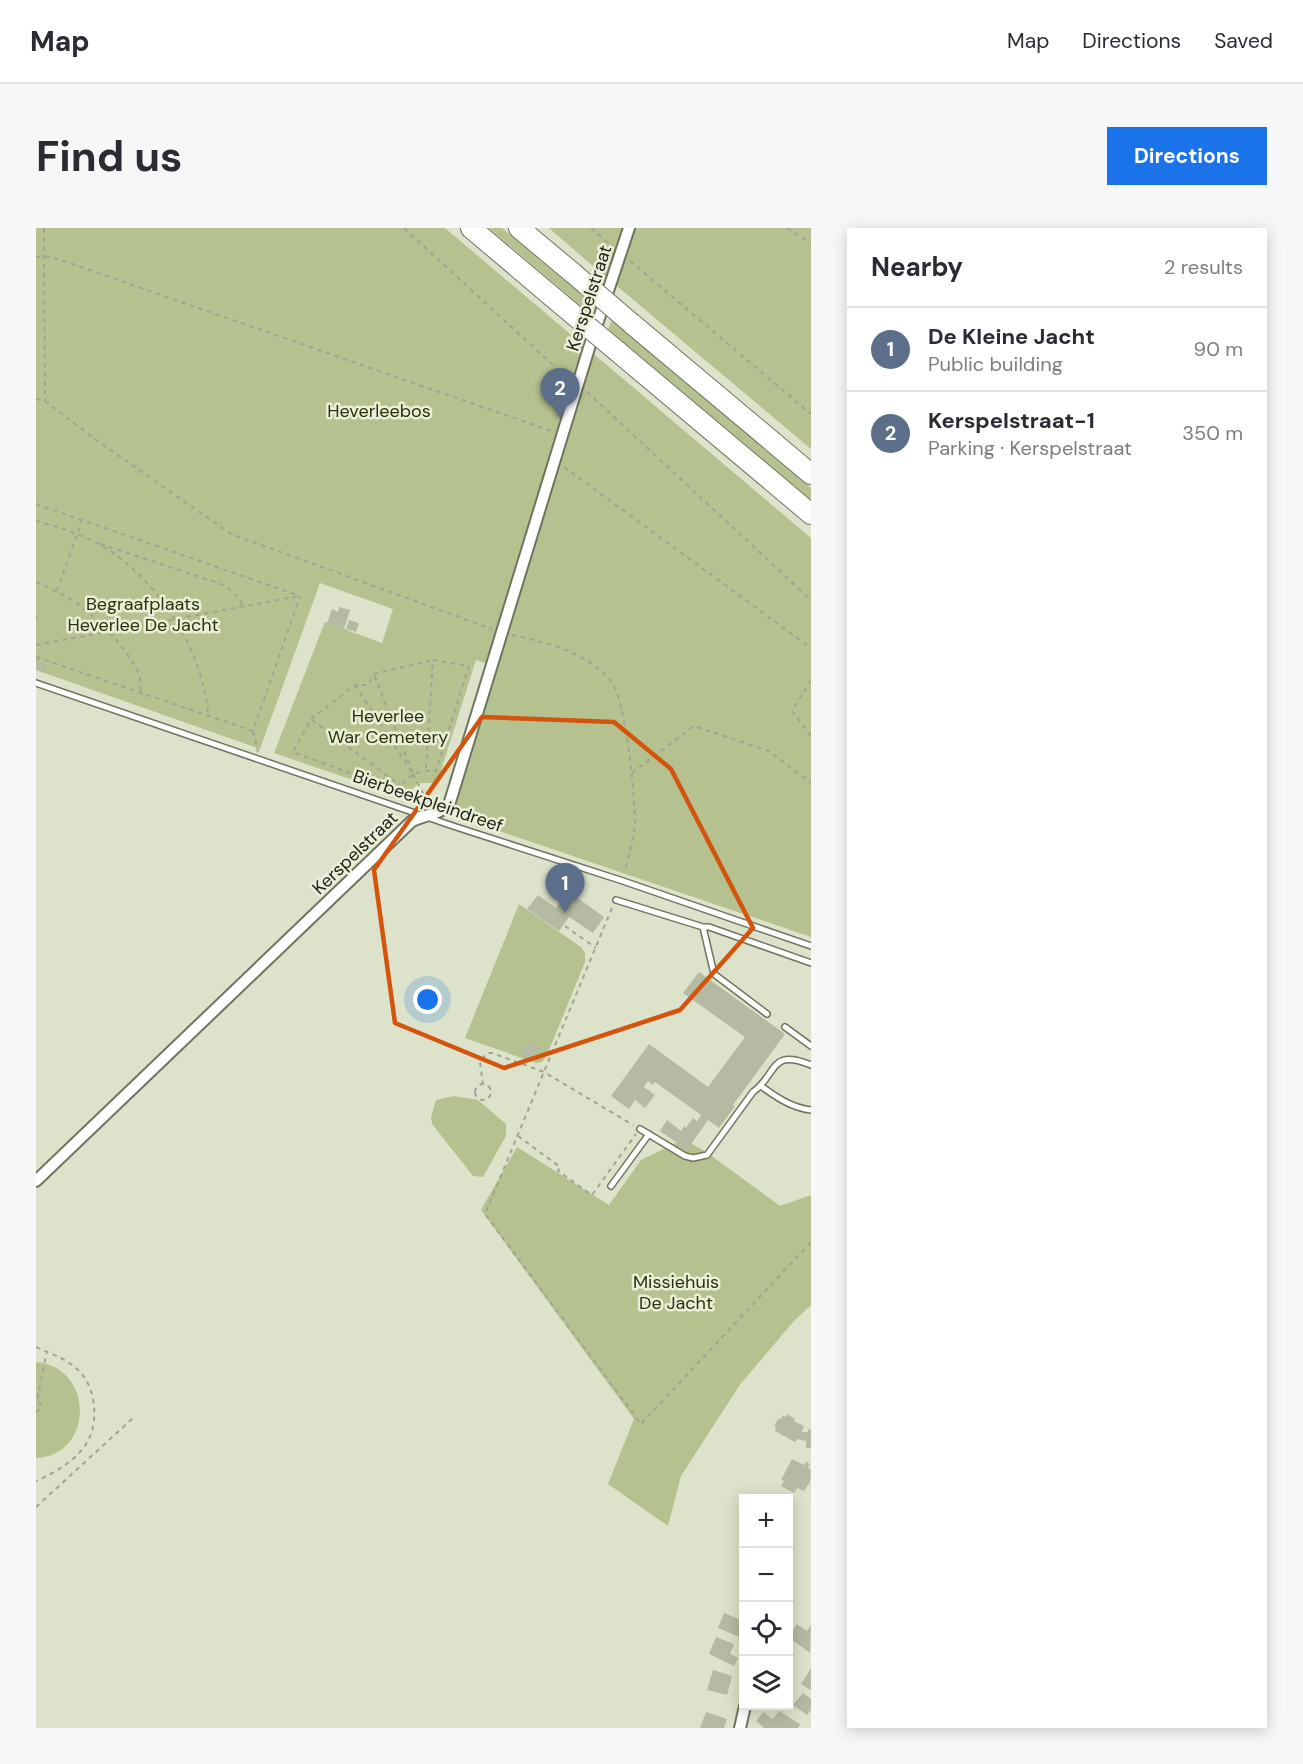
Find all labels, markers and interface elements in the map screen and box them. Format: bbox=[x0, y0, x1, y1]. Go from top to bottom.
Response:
text: Map bbox=[30, 23, 90, 60]
text: Map bbox=[1007, 27, 1049, 55]
text: Directions bbox=[1082, 27, 1181, 55]
text: Saved bbox=[1214, 27, 1273, 55]
button: Directions bbox=[1107, 127, 1267, 185]
text: Find us bbox=[36, 129, 182, 184]
street label: Kerspelstraat bbox=[561, 242, 617, 354]
text: Nearby bbox=[871, 250, 963, 284]
text: 2 results bbox=[1164, 254, 1243, 280]
text: De Kleine Jacht bbox=[928, 322, 1095, 351]
text: 1 bbox=[887, 336, 894, 362]
text: 90 m bbox=[1194, 336, 1243, 362]
text: Public building bbox=[928, 351, 1063, 377]
pin: 2 bbox=[540, 368, 580, 418]
park label: Heverleebos bbox=[327, 399, 431, 423]
text: Kerspelstraat-1 bbox=[928, 406, 1095, 435]
text: 2 bbox=[885, 420, 896, 446]
text: 350 m bbox=[1182, 420, 1243, 446]
text: Parking · Kerspelstraat bbox=[928, 435, 1132, 461]
park label: Begraafplaats Heverlee De Jacht bbox=[67, 592, 219, 637]
park label: Heverlee War Cemetery bbox=[328, 704, 448, 749]
street label: Bierbeekpleindreef bbox=[350, 764, 506, 838]
street label: Kerspelstraat bbox=[307, 806, 403, 900]
pin: 1 bbox=[546, 864, 584, 913]
your location bbox=[413, 985, 442, 1014]
park label: Missiehuis De Jacht bbox=[633, 1270, 719, 1315]
map controls bbox=[739, 1494, 793, 1710]
button: + bbox=[739, 1494, 793, 1548]
button: − bbox=[739, 1548, 793, 1602]
button: locate bbox=[739, 1602, 793, 1656]
button: layers bbox=[739, 1656, 793, 1710]

